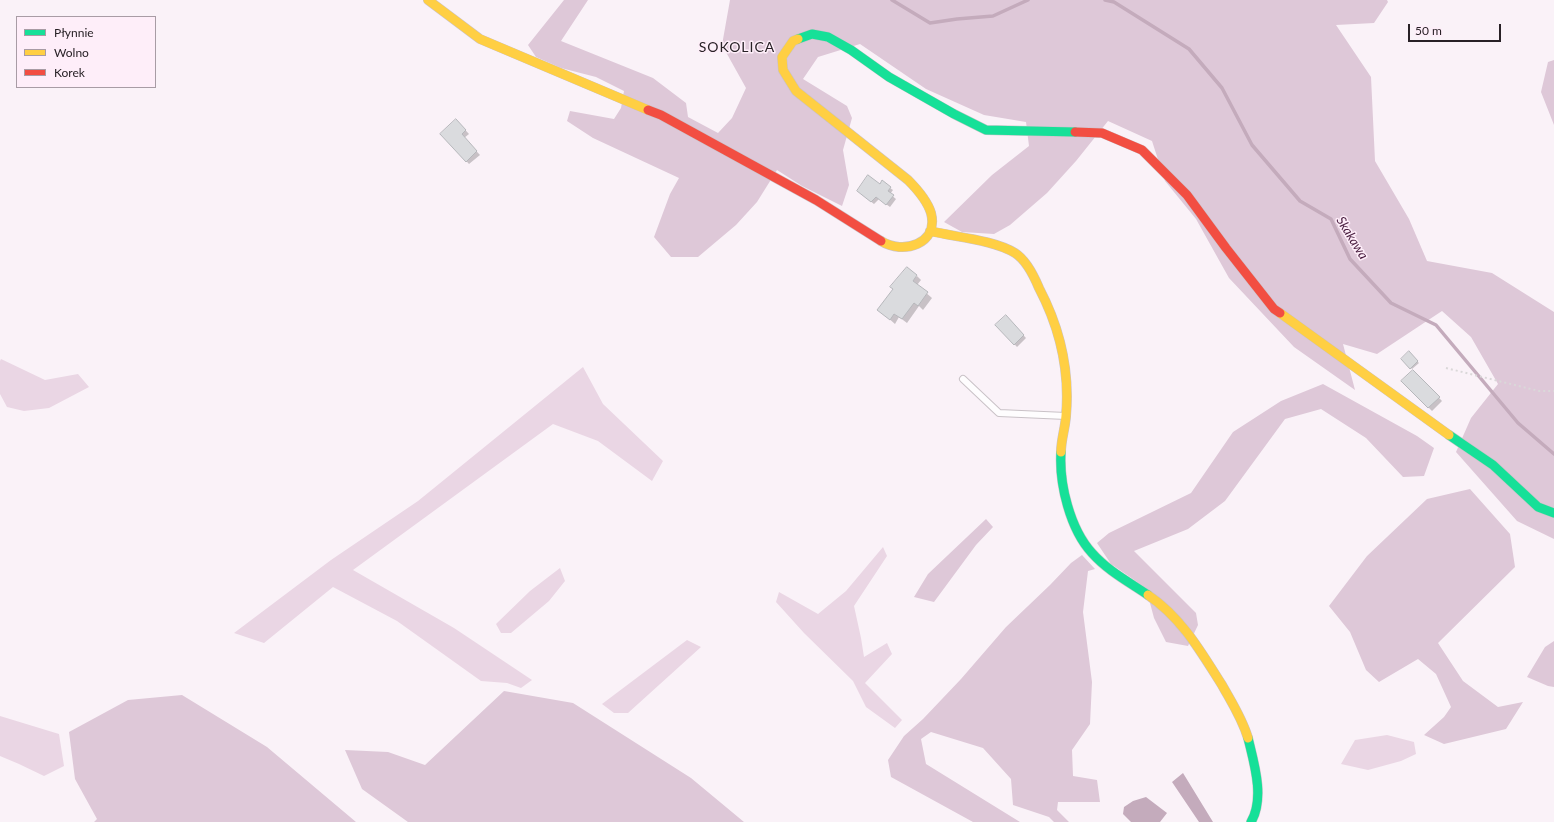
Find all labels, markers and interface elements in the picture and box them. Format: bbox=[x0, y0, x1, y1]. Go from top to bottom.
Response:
legend bbox=[16, 16, 156, 88]
scale bar bbox=[1410, 16, 1503, 42]
text: 50 m bbox=[1415, 23, 1442, 38]
text: Płynnie bbox=[54, 25, 94, 40]
district label: SOKOLICA bbox=[699, 39, 775, 55]
text: Wolno bbox=[54, 45, 89, 60]
text: Korek bbox=[54, 65, 85, 80]
water label: Skakawa bbox=[1333, 214, 1371, 262]

